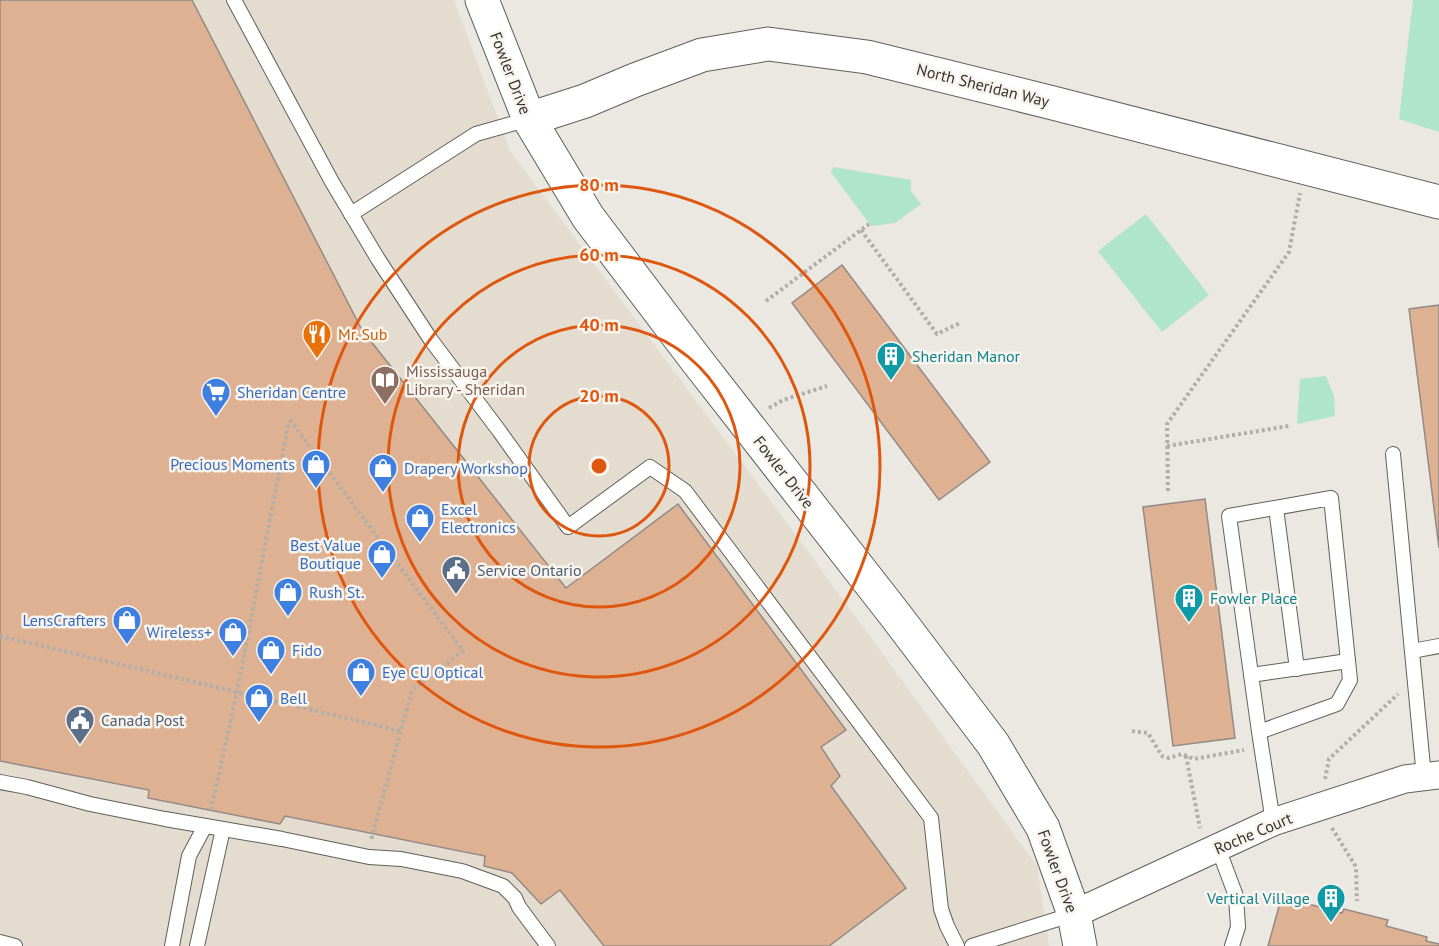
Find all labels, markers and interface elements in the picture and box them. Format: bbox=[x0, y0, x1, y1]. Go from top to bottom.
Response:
street label: Fowler Drive bbox=[486, 29, 536, 117]
street label: North Sheridan Way bbox=[915, 59, 1052, 111]
text: 80 m bbox=[579, 173, 619, 196]
text: 60 m bbox=[579, 243, 619, 266]
text: 40 m bbox=[579, 313, 619, 336]
restaurant icon: Mr. Sub bbox=[301, 318, 333, 360]
place label: Mr. Sub bbox=[338, 324, 387, 344]
building icon: Sheridan Manor bbox=[875, 340, 907, 382]
place label: Sheridan Manor bbox=[912, 346, 1021, 366]
place label: Mississauga Library - Sheridan bbox=[406, 361, 525, 399]
library icon: Mississauga Library - Sheridan bbox=[369, 364, 401, 406]
supermarket icon: Sheridan Centre bbox=[200, 376, 232, 418]
place label: Sheridan Centre bbox=[237, 382, 346, 402]
text: 20 m bbox=[579, 384, 619, 407]
street label: Fowler Drive bbox=[749, 432, 819, 512]
shop icon: Precious Moments bbox=[300, 448, 332, 490]
shop icon: Drapery Workshop bbox=[367, 452, 399, 494]
place label: Precious Moments bbox=[170, 454, 295, 474]
centre of rings bbox=[589, 456, 609, 476]
place label: Drapery Workshop bbox=[404, 458, 528, 478]
place label: Excel Electronics bbox=[441, 499, 516, 537]
shop icon: Excel Electronics bbox=[404, 502, 436, 544]
place label: Best Value Boutique bbox=[290, 535, 361, 573]
shop icon: Best Value Boutique bbox=[366, 538, 398, 580]
public building icon: Service Ontario bbox=[440, 554, 472, 596]
place label: Service Ontario bbox=[477, 560, 582, 580]
shop icon: Rush St. bbox=[272, 576, 304, 618]
place label: Rush St. bbox=[309, 582, 364, 602]
building icon: Fowler Place bbox=[1173, 582, 1205, 624]
place label: Fowler Place bbox=[1210, 588, 1297, 608]
shop icon: LensCrafters bbox=[111, 604, 143, 646]
place label: LensCrafters bbox=[22, 610, 106, 630]
shop icon: Wireless+ bbox=[217, 616, 249, 658]
place label: Wireless+ bbox=[147, 622, 212, 642]
shop icon: Fido bbox=[255, 634, 287, 676]
place label: Fido bbox=[292, 640, 322, 660]
shop icon: Eye CU Optical bbox=[345, 656, 377, 698]
place label: Eye CU Optical bbox=[382, 662, 484, 682]
shop icon: Bell bbox=[243, 682, 275, 724]
place label: Bell bbox=[280, 688, 307, 708]
public building icon: Canada Post bbox=[64, 704, 96, 746]
place label: Canada Post bbox=[101, 710, 185, 730]
street label: Roche Court bbox=[1211, 807, 1296, 858]
street label: Fowler Drive bbox=[1034, 827, 1082, 915]
building icon: Vertical Village bbox=[1315, 882, 1347, 924]
place label: Vertical Village bbox=[1206, 888, 1310, 908]

